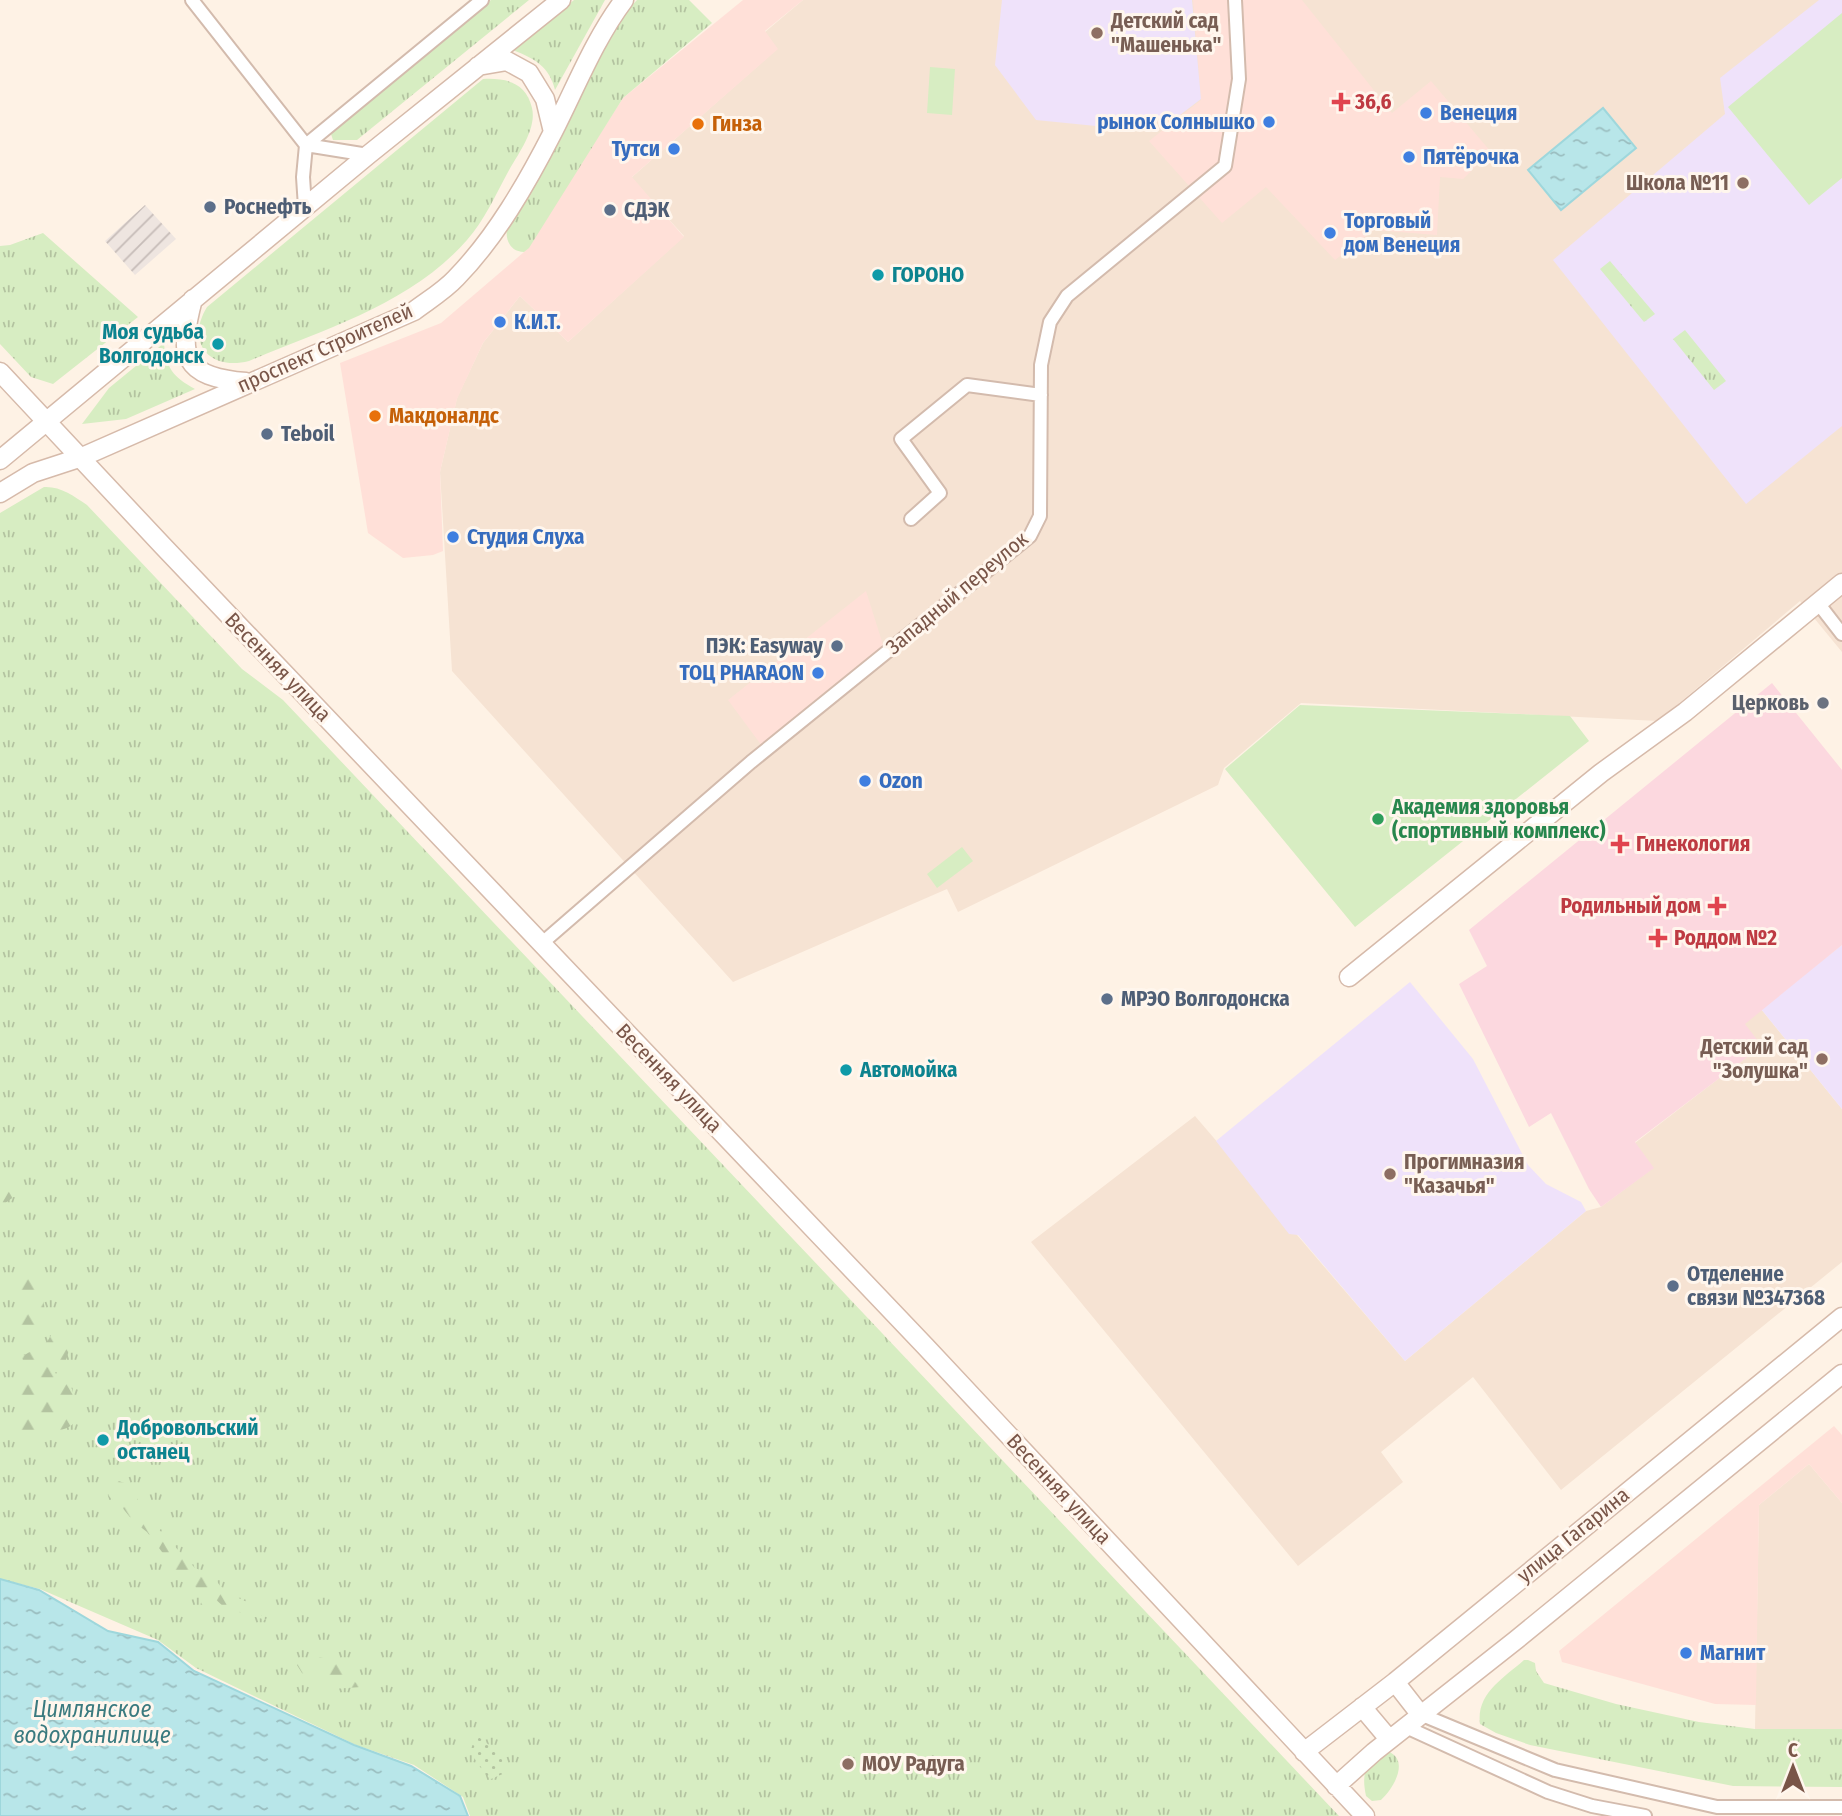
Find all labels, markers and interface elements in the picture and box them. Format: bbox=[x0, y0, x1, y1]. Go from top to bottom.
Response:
place label: Детский сад "Машенька" bbox=[1110, 8, 1221, 58]
marker: Детский сад "Машенька" bbox=[1089, 25, 1105, 41]
place label: 36,6 bbox=[1354, 89, 1391, 115]
marker: 36,6 bbox=[1333, 94, 1349, 110]
place label: Венеция bbox=[1440, 100, 1517, 126]
marker: Венеция bbox=[1418, 105, 1434, 121]
place label: рынок Солнышко bbox=[1097, 109, 1255, 135]
place label: Гинза bbox=[712, 111, 762, 137]
marker: рынок Солнышко bbox=[1261, 114, 1277, 130]
marker: Гинза bbox=[690, 116, 706, 132]
place label: Тутси bbox=[612, 136, 660, 162]
marker: Тутси bbox=[666, 141, 682, 157]
place label: Пятёрочка bbox=[1423, 144, 1519, 170]
marker: Пятёрочка bbox=[1401, 149, 1417, 165]
place label: Школа №11 bbox=[1626, 170, 1729, 196]
marker: Школа №11 bbox=[1735, 175, 1751, 191]
place label: Роснефть bbox=[224, 194, 312, 220]
place label: СДЭК bbox=[624, 197, 671, 223]
marker: Роснефть bbox=[202, 199, 218, 215]
marker: СДЭК bbox=[602, 202, 618, 218]
place label: Торговый дом Венеция bbox=[1343, 208, 1460, 258]
marker: Торговый дом Венеция bbox=[1322, 225, 1338, 241]
place label: ГОРОНО bbox=[892, 262, 964, 288]
marker: ГОРОНО bbox=[870, 267, 886, 283]
street label: проспект Строителей bbox=[233, 298, 417, 398]
place label: К.И.Т. bbox=[514, 309, 561, 335]
marker: К.И.Т. bbox=[492, 314, 508, 330]
place label: Моя судьба Волгодонск bbox=[99, 319, 204, 369]
marker: Моя судьба Волгодонск bbox=[210, 336, 226, 352]
place label: Макдоналдс bbox=[389, 403, 500, 429]
marker: Макдоналдс bbox=[367, 408, 383, 424]
place label: Teboil bbox=[281, 421, 335, 447]
marker: Teboil bbox=[259, 426, 275, 442]
place label: Студия Слуха bbox=[467, 524, 584, 550]
street label: Западный переулок bbox=[881, 526, 1033, 660]
marker: Студия Слуха bbox=[445, 529, 461, 545]
street label: Весенняя улица bbox=[219, 607, 337, 727]
place label: ПЭК: Easyway bbox=[706, 633, 824, 659]
marker: ПЭК: Easyway bbox=[829, 638, 845, 654]
place label: ТОЦ PHARAON bbox=[680, 660, 804, 686]
marker: ТОЦ PHARAON bbox=[810, 665, 826, 681]
place label: Церковь bbox=[1732, 690, 1809, 716]
marker: Церковь bbox=[1815, 695, 1831, 711]
place label: Ozon bbox=[879, 768, 923, 794]
marker: Ozon bbox=[857, 773, 873, 789]
place label: Академия здоровья (спортивный комплекс) bbox=[1391, 794, 1606, 844]
marker: Академия здоровья (спортивный комплекс) bbox=[1370, 811, 1386, 827]
place label: Гинекология bbox=[1636, 831, 1750, 857]
marker: Гинекология bbox=[1610, 834, 1630, 854]
place label: Родильный дом bbox=[1560, 893, 1701, 919]
marker: Родильный дом bbox=[1707, 896, 1727, 916]
place label: Роддом №2 bbox=[1674, 925, 1777, 951]
marker: Роддом №2 bbox=[1648, 928, 1668, 948]
place label: МРЭО Волгодонска bbox=[1121, 986, 1290, 1012]
marker: МРЭО Волгодонска bbox=[1099, 991, 1115, 1007]
street label: Весенняя улица bbox=[610, 1018, 728, 1138]
place label: Детский сад "Золушка" bbox=[1700, 1034, 1808, 1084]
marker: Детский сад "Золушка" bbox=[1814, 1051, 1830, 1067]
place label: Автомойка bbox=[859, 1057, 957, 1083]
marker: Автомойка bbox=[838, 1062, 854, 1078]
place label: Прогимназия "Казачья" bbox=[1404, 1149, 1525, 1199]
marker: Прогимназия "Казачья" bbox=[1382, 1166, 1398, 1182]
place label: Отделение связи №347368 bbox=[1687, 1261, 1825, 1311]
marker: Отделение связи №347368 bbox=[1665, 1278, 1681, 1294]
place label: Добровольский останец bbox=[116, 1415, 258, 1465]
street label: Весенняя улица bbox=[1001, 1428, 1117, 1550]
marker: Добровольский останец bbox=[95, 1432, 111, 1448]
street label: улица Гагарина bbox=[1512, 1482, 1634, 1588]
place label: Магнит bbox=[1700, 1640, 1766, 1666]
marker: Магнит bbox=[1678, 1645, 1694, 1661]
water label: Цимлянское водохранилище bbox=[13, 1695, 171, 1749]
north arrow bbox=[1758, 1732, 1828, 1802]
text: С bbox=[1788, 1739, 1798, 1762]
place label: МОУ Радуга bbox=[862, 1751, 965, 1777]
marker: МОУ Радуга bbox=[840, 1756, 856, 1772]

